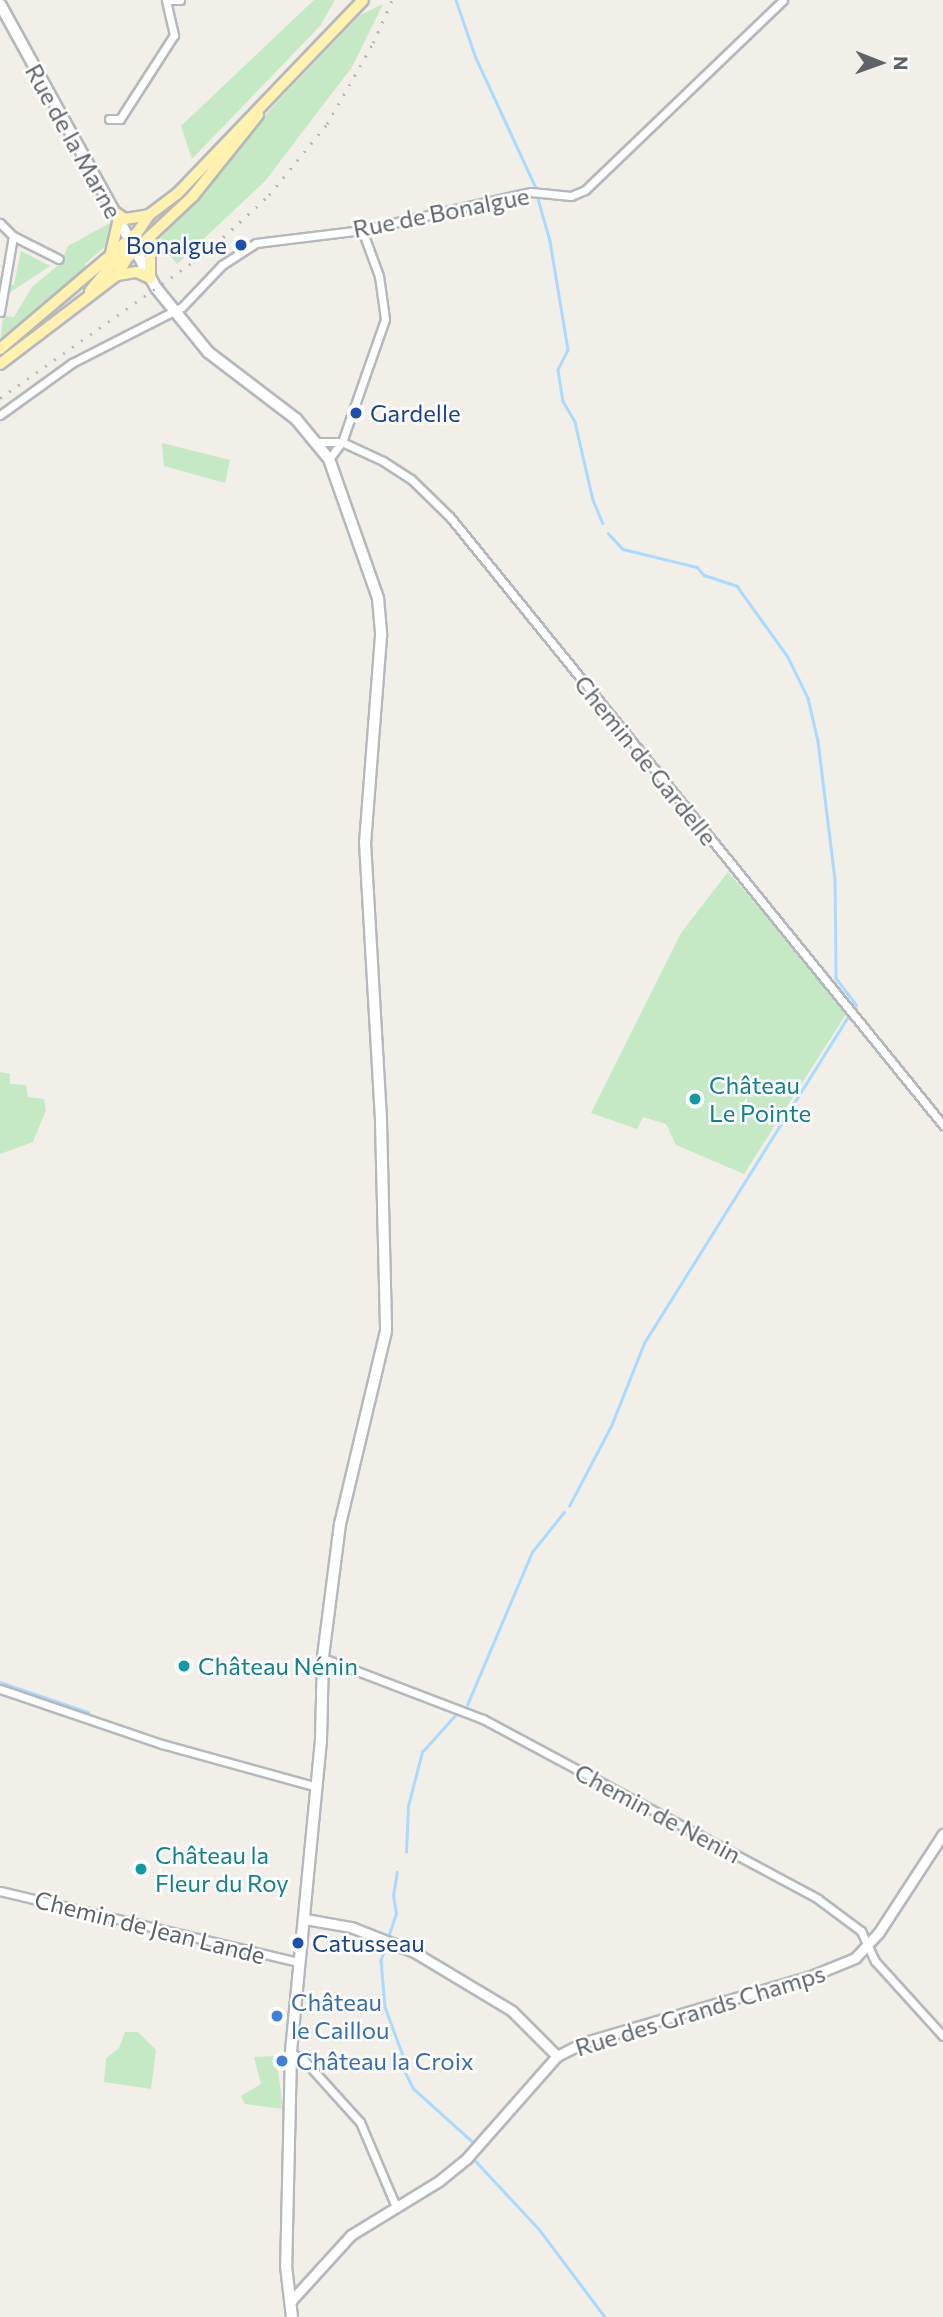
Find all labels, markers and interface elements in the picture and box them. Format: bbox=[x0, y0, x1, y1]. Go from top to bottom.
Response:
north arrow bbox=[845, 28, 915, 98]
text: N bbox=[890, 56, 913, 71]
street label: Rue de la Marne bbox=[20, 59, 128, 223]
street label: Rue de Bonalgue bbox=[350, 181, 532, 243]
place label: Bonalgue bbox=[126, 231, 227, 259]
marker: Bonalgue bbox=[233, 237, 249, 253]
place label: Gardelle bbox=[370, 399, 461, 427]
marker: Gardelle bbox=[348, 405, 364, 421]
street label: Chemin de Gardelle bbox=[569, 669, 723, 851]
place label: Château Le Pointe bbox=[709, 1071, 811, 1127]
marker: Château Le Pointe bbox=[687, 1091, 703, 1107]
place label: Château Nénin bbox=[198, 1652, 358, 1680]
marker: Château Nénin bbox=[176, 1658, 192, 1674]
street label: Chemin de Nenin bbox=[570, 1757, 746, 1869]
place label: Château la Fleur du Roy bbox=[155, 1841, 289, 1897]
marker: Château la Fleur du Roy bbox=[133, 1861, 149, 1877]
street label: Chemin de Jean Lande bbox=[32, 1884, 268, 1970]
place label: Catusseau bbox=[312, 1929, 425, 1957]
marker: Catusseau bbox=[290, 1935, 306, 1951]
street label: Rue des Grands Champs bbox=[572, 1958, 828, 2062]
place label: Château le Caillou bbox=[291, 1988, 389, 2044]
marker: Château le Caillou bbox=[269, 2008, 285, 2024]
place label: Château la Croix bbox=[296, 2047, 474, 2075]
marker: Château la Croix bbox=[274, 2053, 290, 2069]

